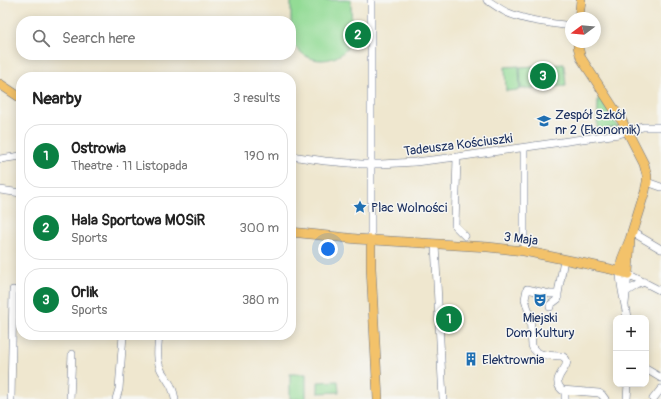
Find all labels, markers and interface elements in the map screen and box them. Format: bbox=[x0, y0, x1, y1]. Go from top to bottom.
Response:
north arrow bbox=[565, 12, 601, 48]
search box bbox=[16, 16, 296, 60]
pin: 2 bbox=[345, 20, 371, 50]
icon: search bbox=[30, 27, 52, 49]
text: Search here bbox=[62, 29, 135, 48]
pin: 3 bbox=[530, 61, 556, 91]
text: Nearby bbox=[32, 88, 81, 109]
text: 3 results bbox=[233, 90, 280, 106]
place label: Zespół Szkół nr 2 (Ekonomik) bbox=[555, 107, 641, 138]
school or university icon: Zespół Szkół nr 2 (Ekonomik) bbox=[536, 113, 552, 129]
street label: Tadeusza Kościuszki bbox=[403, 130, 514, 160]
text: Ostrowia bbox=[71, 139, 126, 158]
text: 1 bbox=[43, 148, 49, 164]
text: 190 m bbox=[244, 148, 279, 164]
text: Theatre · 11 Listopada bbox=[71, 158, 188, 174]
place icon: Plac Wolności bbox=[352, 199, 368, 215]
place label: Plac Wolności bbox=[371, 200, 447, 216]
text: Hala Sportowa MOSiR bbox=[71, 211, 205, 230]
text: 2 bbox=[42, 220, 50, 236]
text: 300 m bbox=[240, 220, 279, 236]
street label: 3 Maja bbox=[503, 229, 539, 249]
text: Sports bbox=[71, 230, 107, 246]
your location bbox=[318, 239, 338, 259]
text: Orlik bbox=[71, 283, 98, 302]
text: 3 bbox=[42, 292, 50, 308]
text: 380 m bbox=[242, 292, 279, 308]
theatre icon: Miejski Dom Kultury bbox=[532, 292, 548, 308]
text: Sports bbox=[71, 302, 107, 318]
pin: 1 bbox=[436, 304, 462, 334]
place label: Miejski Dom Kultury bbox=[506, 310, 575, 341]
map controls bbox=[613, 315, 649, 387]
button: + bbox=[613, 315, 649, 351]
building icon: Elektrownia bbox=[463, 351, 479, 367]
button: − bbox=[613, 351, 649, 387]
place label: Elektrownia bbox=[482, 352, 545, 368]

